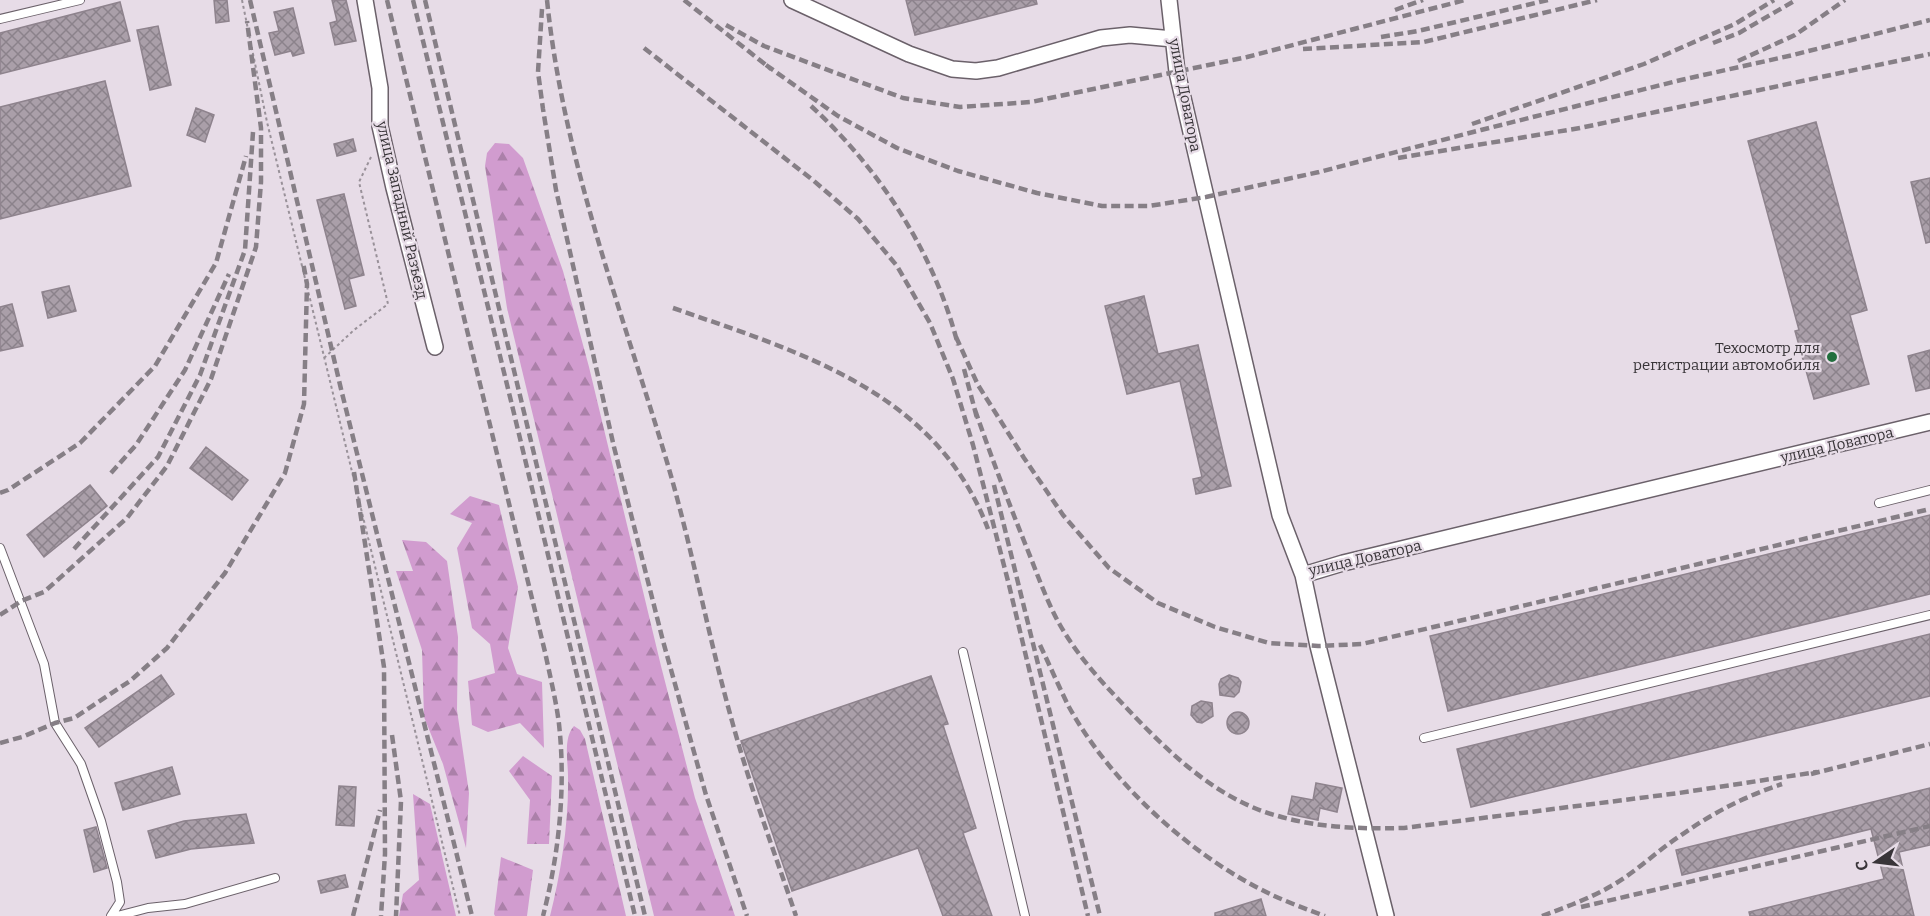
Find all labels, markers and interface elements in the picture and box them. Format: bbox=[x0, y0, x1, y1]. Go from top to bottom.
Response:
street label: улица Доватора bbox=[1165, 36, 1205, 153]
street label: улица Западный Разъезд bbox=[373, 118, 431, 301]
place label: Техосмотр для регистрации автомобиля bbox=[1633, 339, 1820, 374]
marker: Техосмотр для регистрации автомобиля bbox=[1825, 350, 1839, 364]
street label: улица Доватора bbox=[1778, 423, 1895, 467]
street label: улица Доватора bbox=[1306, 536, 1423, 580]
north arrow bbox=[1846, 832, 1906, 892]
text: С bbox=[1851, 858, 1872, 873]

